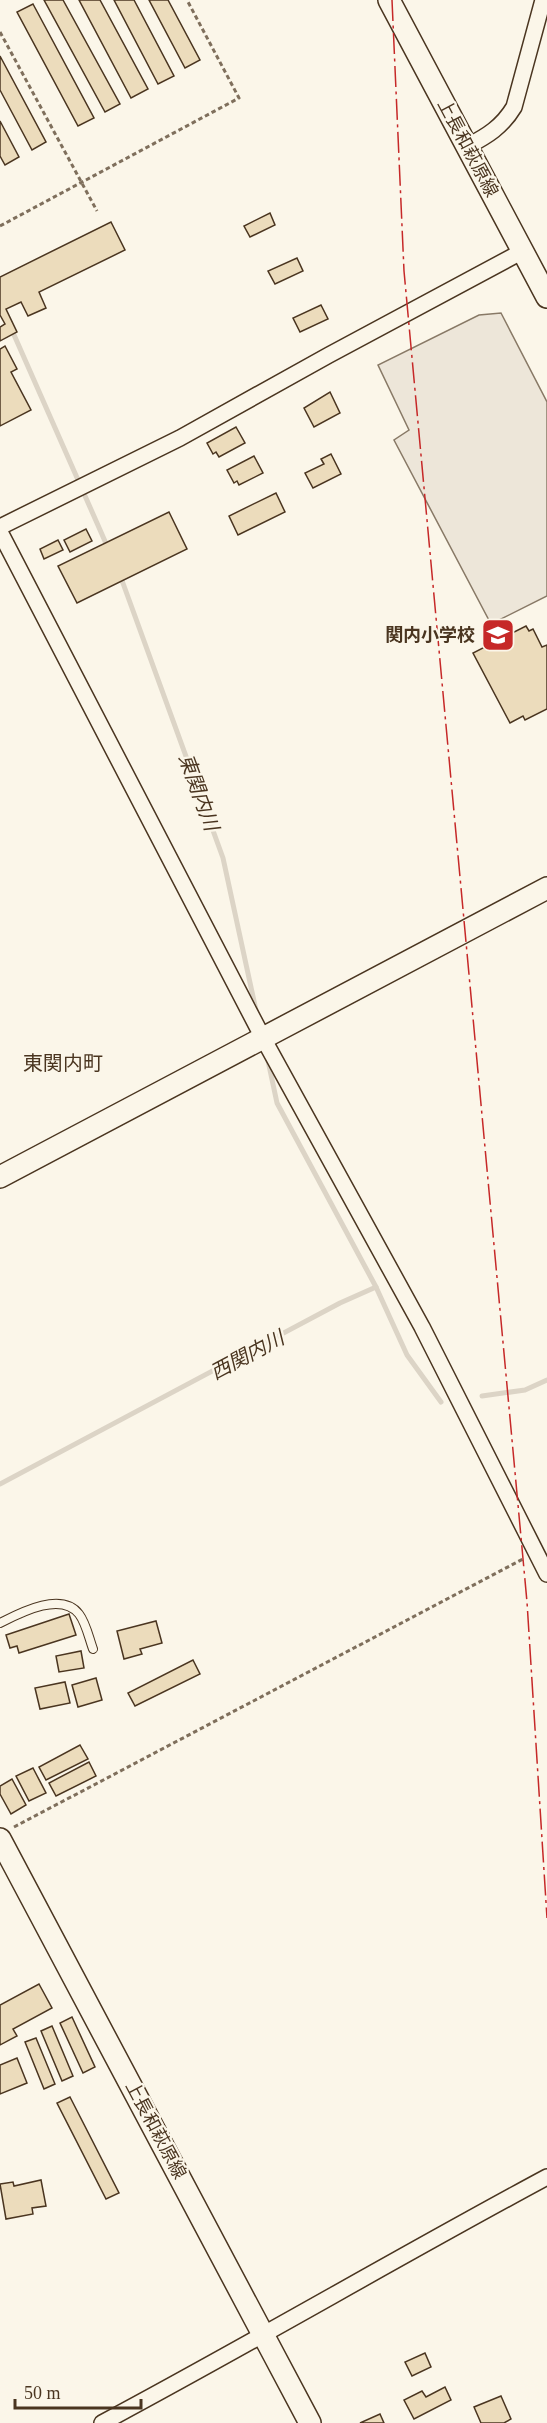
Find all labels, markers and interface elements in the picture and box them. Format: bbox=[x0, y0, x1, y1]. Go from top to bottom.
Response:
street label: 上長和萩原線 bbox=[434, 96, 502, 200]
school or university icon: 関内小学校 bbox=[480, 617, 516, 653]
place label: 関内小学校 bbox=[385, 625, 475, 645]
water label: 東関内川 bbox=[175, 751, 224, 835]
district label: 東関内町 bbox=[23, 1052, 103, 1074]
water label: 西関内川 bbox=[207, 1326, 289, 1383]
street label: 上長和萩原線 bbox=[122, 2078, 190, 2182]
scale bar bbox=[15, 2372, 141, 2410]
text: 50 m bbox=[24, 2383, 61, 2403]

